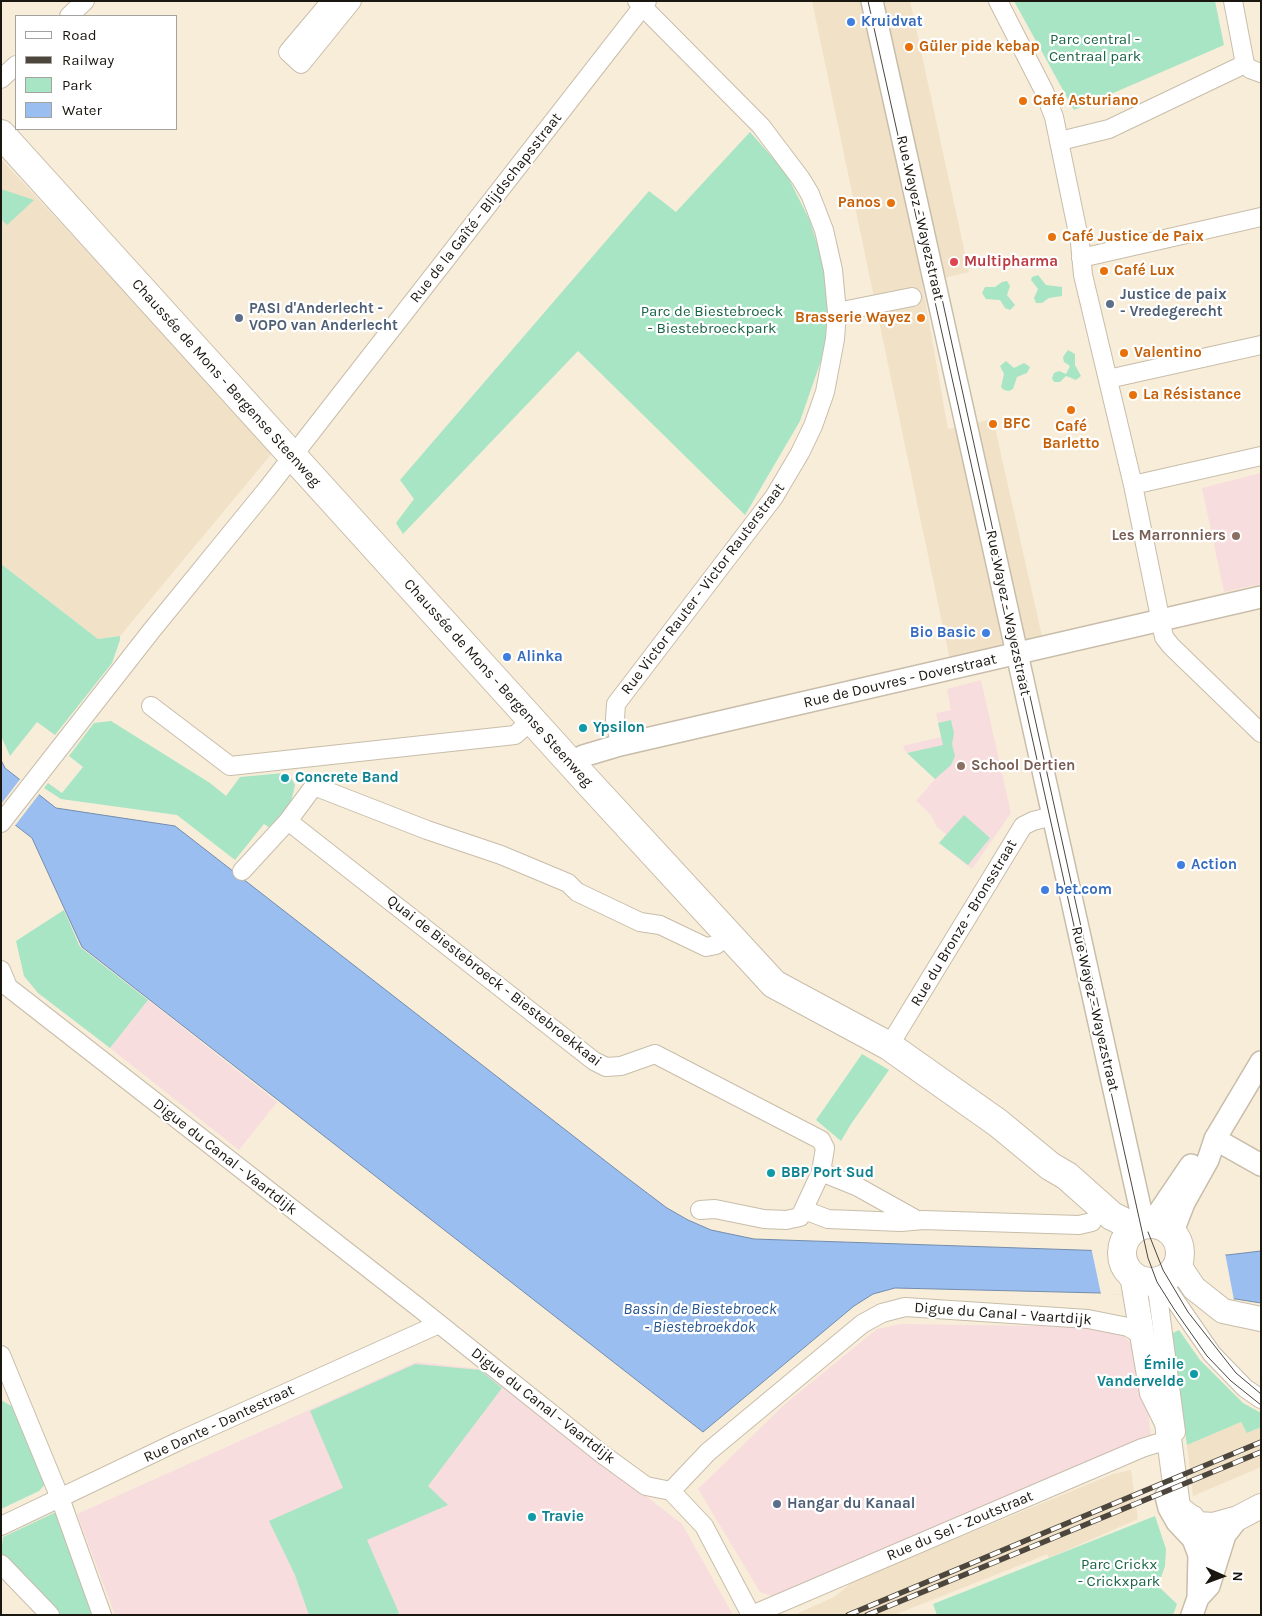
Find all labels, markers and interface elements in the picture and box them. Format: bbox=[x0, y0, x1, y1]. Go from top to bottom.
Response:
place label: Kruidvat bbox=[861, 13, 923, 31]
legend bbox=[15, 15, 178, 130]
marker: Kruidvat bbox=[845, 16, 857, 28]
text: Road bbox=[62, 26, 97, 44]
park label: Parc central - Centraal park bbox=[1049, 31, 1141, 66]
place label: Güler pide kebap bbox=[919, 38, 1040, 56]
marker: Güler pide kebap bbox=[903, 41, 915, 53]
text: Railway bbox=[62, 51, 114, 69]
text: Park bbox=[62, 76, 92, 94]
place label: Café Asturiano bbox=[1033, 92, 1139, 110]
marker: Café Asturiano bbox=[1017, 95, 1029, 107]
text: Water bbox=[62, 101, 102, 119]
street label: Rue de la Gaîté - Blijdschapsstraat bbox=[406, 109, 566, 307]
street label: Rue Wayez - Wayezstraat bbox=[892, 134, 948, 302]
place label: Panos bbox=[838, 194, 881, 212]
marker: Panos bbox=[885, 197, 897, 209]
place label: Café Justice de Paix bbox=[1062, 228, 1204, 246]
marker: Café Justice de Paix bbox=[1046, 231, 1058, 243]
place label: Multipharma bbox=[964, 253, 1058, 271]
marker: Multipharma bbox=[948, 256, 960, 268]
place label: Café Lux bbox=[1114, 262, 1175, 280]
marker: Café Lux bbox=[1098, 265, 1110, 277]
street label: Chaussée de Mons - Bergense Steenweg bbox=[128, 275, 324, 491]
place label: Justice de paix - Vredegerecht bbox=[1120, 286, 1227, 321]
marker: Justice de paix - Vredegerecht bbox=[1104, 298, 1116, 310]
place label: PASI d'Anderlecht - VOPO van Anderlecht bbox=[249, 300, 398, 335]
park label: Parc de Biestebroeck - Biestebroeckpark bbox=[641, 303, 783, 338]
place label: Brasserie Wayez bbox=[795, 309, 911, 327]
marker: PASI d'Anderlecht - VOPO van Anderlecht bbox=[233, 312, 245, 324]
marker: Brasserie Wayez bbox=[915, 312, 927, 324]
place label: Valentino bbox=[1134, 344, 1202, 362]
marker: Valentino bbox=[1118, 347, 1130, 359]
place label: La Résistance bbox=[1143, 386, 1241, 404]
marker: La Résistance bbox=[1127, 389, 1139, 401]
marker: Café Barletto bbox=[1065, 404, 1077, 416]
place label: BFC bbox=[1003, 415, 1030, 433]
marker: BFC bbox=[987, 418, 999, 430]
place label: Café Barletto bbox=[1042, 418, 1100, 453]
street label: Rue Victor Rauter - Victor Rauterstraat bbox=[617, 480, 789, 698]
place label: Les Marronniers bbox=[1111, 527, 1226, 545]
street label: Rue Wayez - Wayezstraat bbox=[982, 528, 1034, 698]
marker: Les Marronniers bbox=[1230, 530, 1242, 542]
street label: Chaussée de Mons - Bergense Steenweg bbox=[400, 575, 596, 791]
place label: Bio Basic bbox=[910, 624, 976, 642]
marker: Bio Basic bbox=[980, 627, 992, 639]
place label: Alinka bbox=[517, 648, 563, 666]
street label: Rue de Douvres - Doverstraat bbox=[802, 650, 998, 712]
marker: Alinka bbox=[501, 651, 513, 663]
place label: Ypsilon bbox=[593, 719, 645, 737]
marker: Ypsilon bbox=[577, 722, 589, 734]
place label: School Dertien bbox=[971, 757, 1075, 775]
marker: School Dertien bbox=[955, 760, 967, 772]
place label: Concrete Band bbox=[295, 769, 399, 787]
marker: Concrete Band bbox=[279, 772, 291, 784]
street label: Rue du Bronze - Bronsstraat bbox=[907, 836, 1021, 1010]
place label: Action bbox=[1191, 856, 1237, 874]
marker: Action bbox=[1175, 859, 1187, 871]
place label: bet.com bbox=[1055, 881, 1112, 899]
marker: bet.com bbox=[1039, 884, 1051, 896]
street label: Quai de Biestebroeck - Biestebroekkaai bbox=[383, 892, 605, 1070]
street label: Rue Wayez - Wayezstraat bbox=[1067, 925, 1123, 1093]
street label: Digue du Canal - Vaartdijk bbox=[149, 1095, 301, 1219]
place label: BBP Port Sud bbox=[781, 1164, 874, 1182]
marker: BBP Port Sud bbox=[765, 1167, 777, 1179]
water label: Bassin de Biestebroeck - Biestebroekdok bbox=[623, 1299, 777, 1337]
street label: Digue du Canal - Vaartdijk bbox=[914, 1299, 1092, 1329]
street label: Digue du Canal - Vaartdijk bbox=[467, 1344, 619, 1468]
place label: Émile Vandervelde bbox=[1097, 1356, 1184, 1391]
marker: Émile Vandervelde bbox=[1188, 1368, 1200, 1380]
street label: Rue Dante - Dantestraat bbox=[141, 1381, 297, 1467]
street label: Rue du Sel - Zoutstraat bbox=[884, 1487, 1036, 1565]
place label: Hangar du Kanaal bbox=[787, 1495, 915, 1513]
marker: Hangar du Kanaal bbox=[771, 1498, 783, 1510]
place label: Travie bbox=[542, 1508, 584, 1526]
marker: Travie bbox=[526, 1511, 538, 1523]
north arrow bbox=[1197, 1551, 1247, 1601]
park label: Parc Crickx - Crickxpark bbox=[1078, 1556, 1160, 1591]
text: N bbox=[1229, 1571, 1246, 1582]

